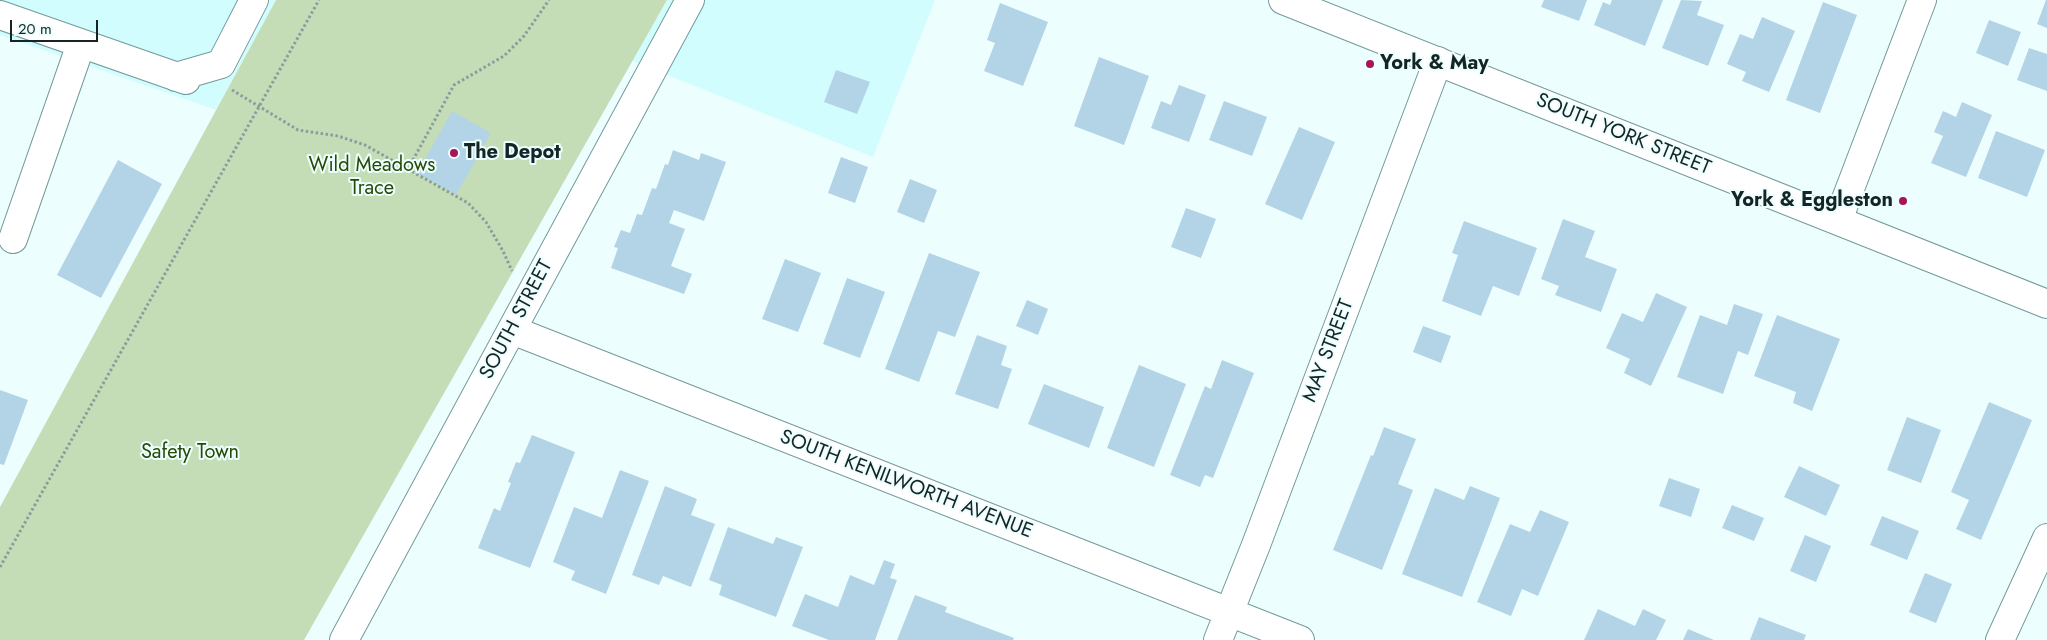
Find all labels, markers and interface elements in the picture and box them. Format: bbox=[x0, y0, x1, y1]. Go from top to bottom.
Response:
scale bar bbox=[12, 10, 100, 42]
text: 20 m bbox=[18, 18, 52, 40]
place label: York & May bbox=[1380, 52, 1489, 76]
marker: York & May bbox=[1364, 58, 1376, 70]
street label: SOUTH YORK STREET bbox=[1532, 89, 1714, 181]
place label: The Depot bbox=[464, 141, 561, 165]
marker: The Depot bbox=[448, 147, 460, 159]
park label: Wild Meadows Trace bbox=[309, 154, 435, 201]
place label: York & Eggleston bbox=[1731, 189, 1893, 213]
marker: York & Eggleston bbox=[1897, 195, 1909, 207]
street label: SOUTH STREET bbox=[476, 256, 558, 384]
street label: MAY STREET bbox=[1298, 296, 1360, 406]
street label: SOUTH KENILWORTH AVENUE bbox=[776, 426, 1036, 544]
park label: Safety Town bbox=[141, 441, 239, 465]

